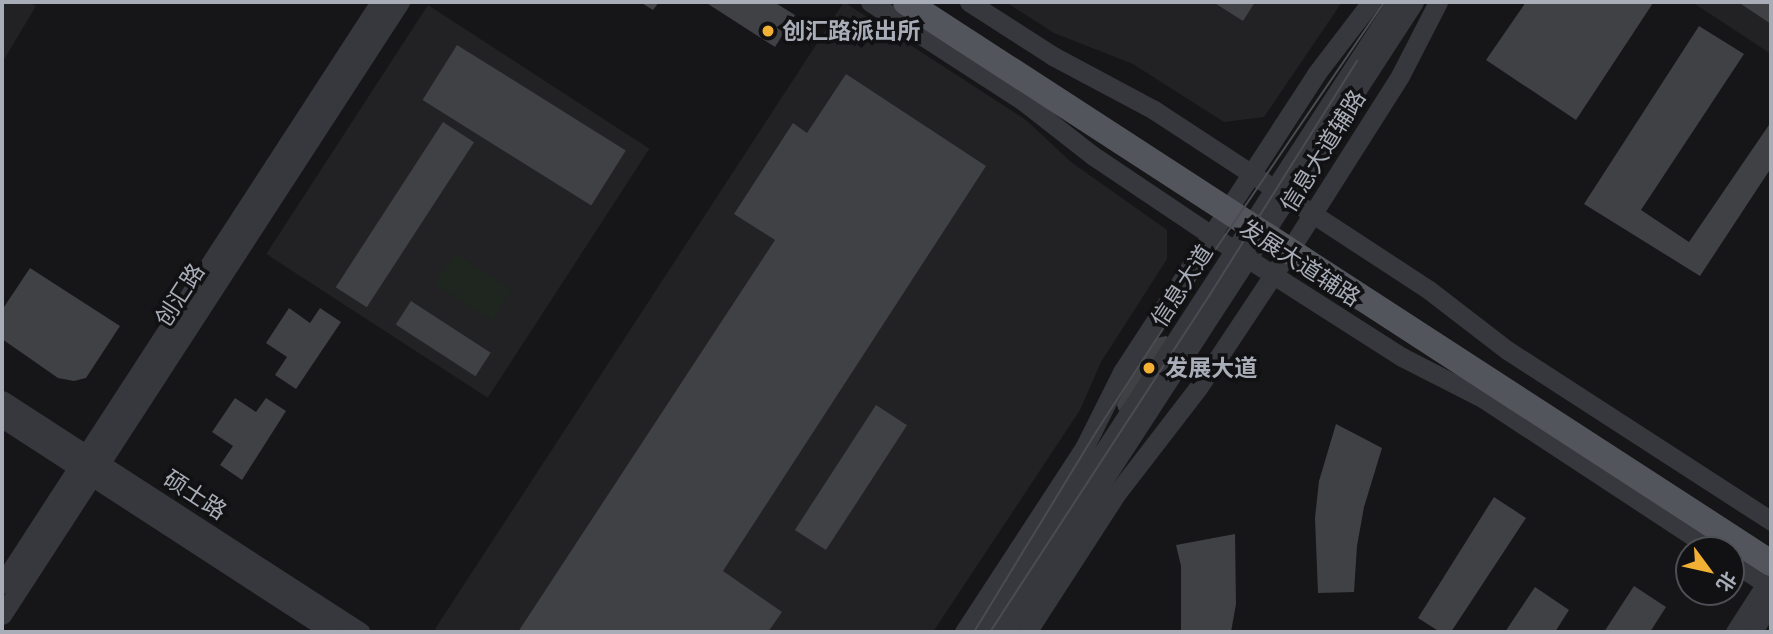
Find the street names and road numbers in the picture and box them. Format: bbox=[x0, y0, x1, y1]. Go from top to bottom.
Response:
street label: 信息大道辅路 bbox=[1275, 85, 1371, 217]
street label: 发展大道辅路 bbox=[1235, 214, 1365, 312]
street label: 信息大道 bbox=[1145, 240, 1219, 332]
street label: 创汇路 bbox=[150, 259, 210, 331]
street label: 硕士路 bbox=[159, 465, 231, 525]

